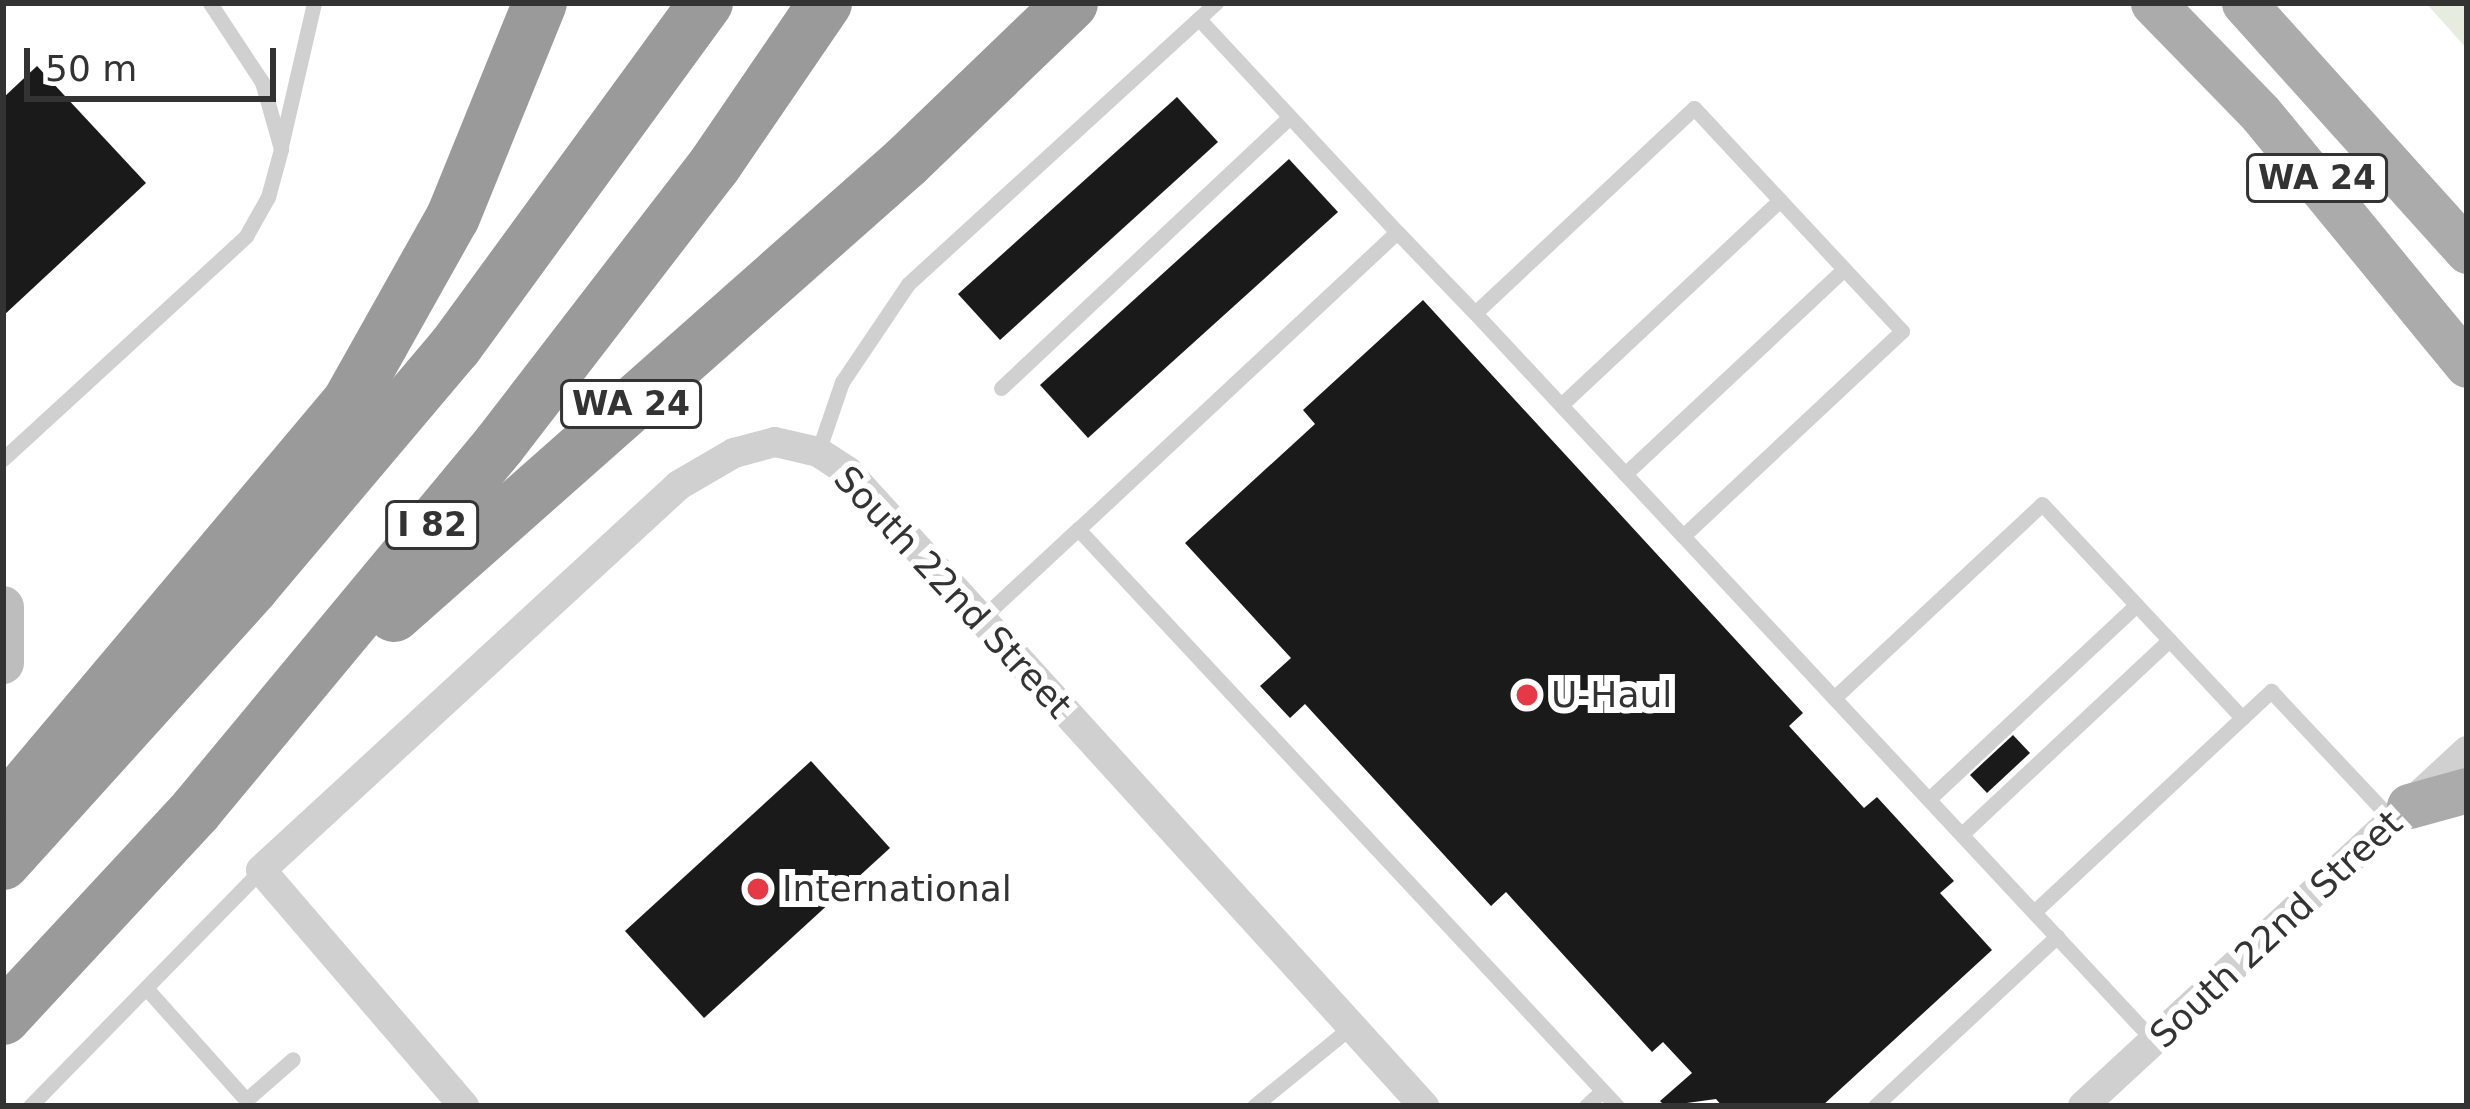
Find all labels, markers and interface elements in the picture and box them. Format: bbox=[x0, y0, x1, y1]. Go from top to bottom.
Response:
scale bar bbox=[30, 24, 282, 98]
text: 50 m bbox=[45, 48, 137, 89]
road number: WA 24 bbox=[2245, 151, 2389, 205]
road number: WA 24 bbox=[559, 377, 703, 431]
street label: South 22nd Street bbox=[825, 457, 1081, 727]
road number: I 82 bbox=[384, 498, 480, 552]
place label: U-Haul bbox=[1551, 673, 1672, 717]
marker: U-Haul bbox=[1514, 682, 1540, 708]
street label: South 22nd Street bbox=[2141, 801, 2411, 1057]
place label: International bbox=[782, 867, 1012, 911]
marker: International bbox=[745, 876, 771, 902]

